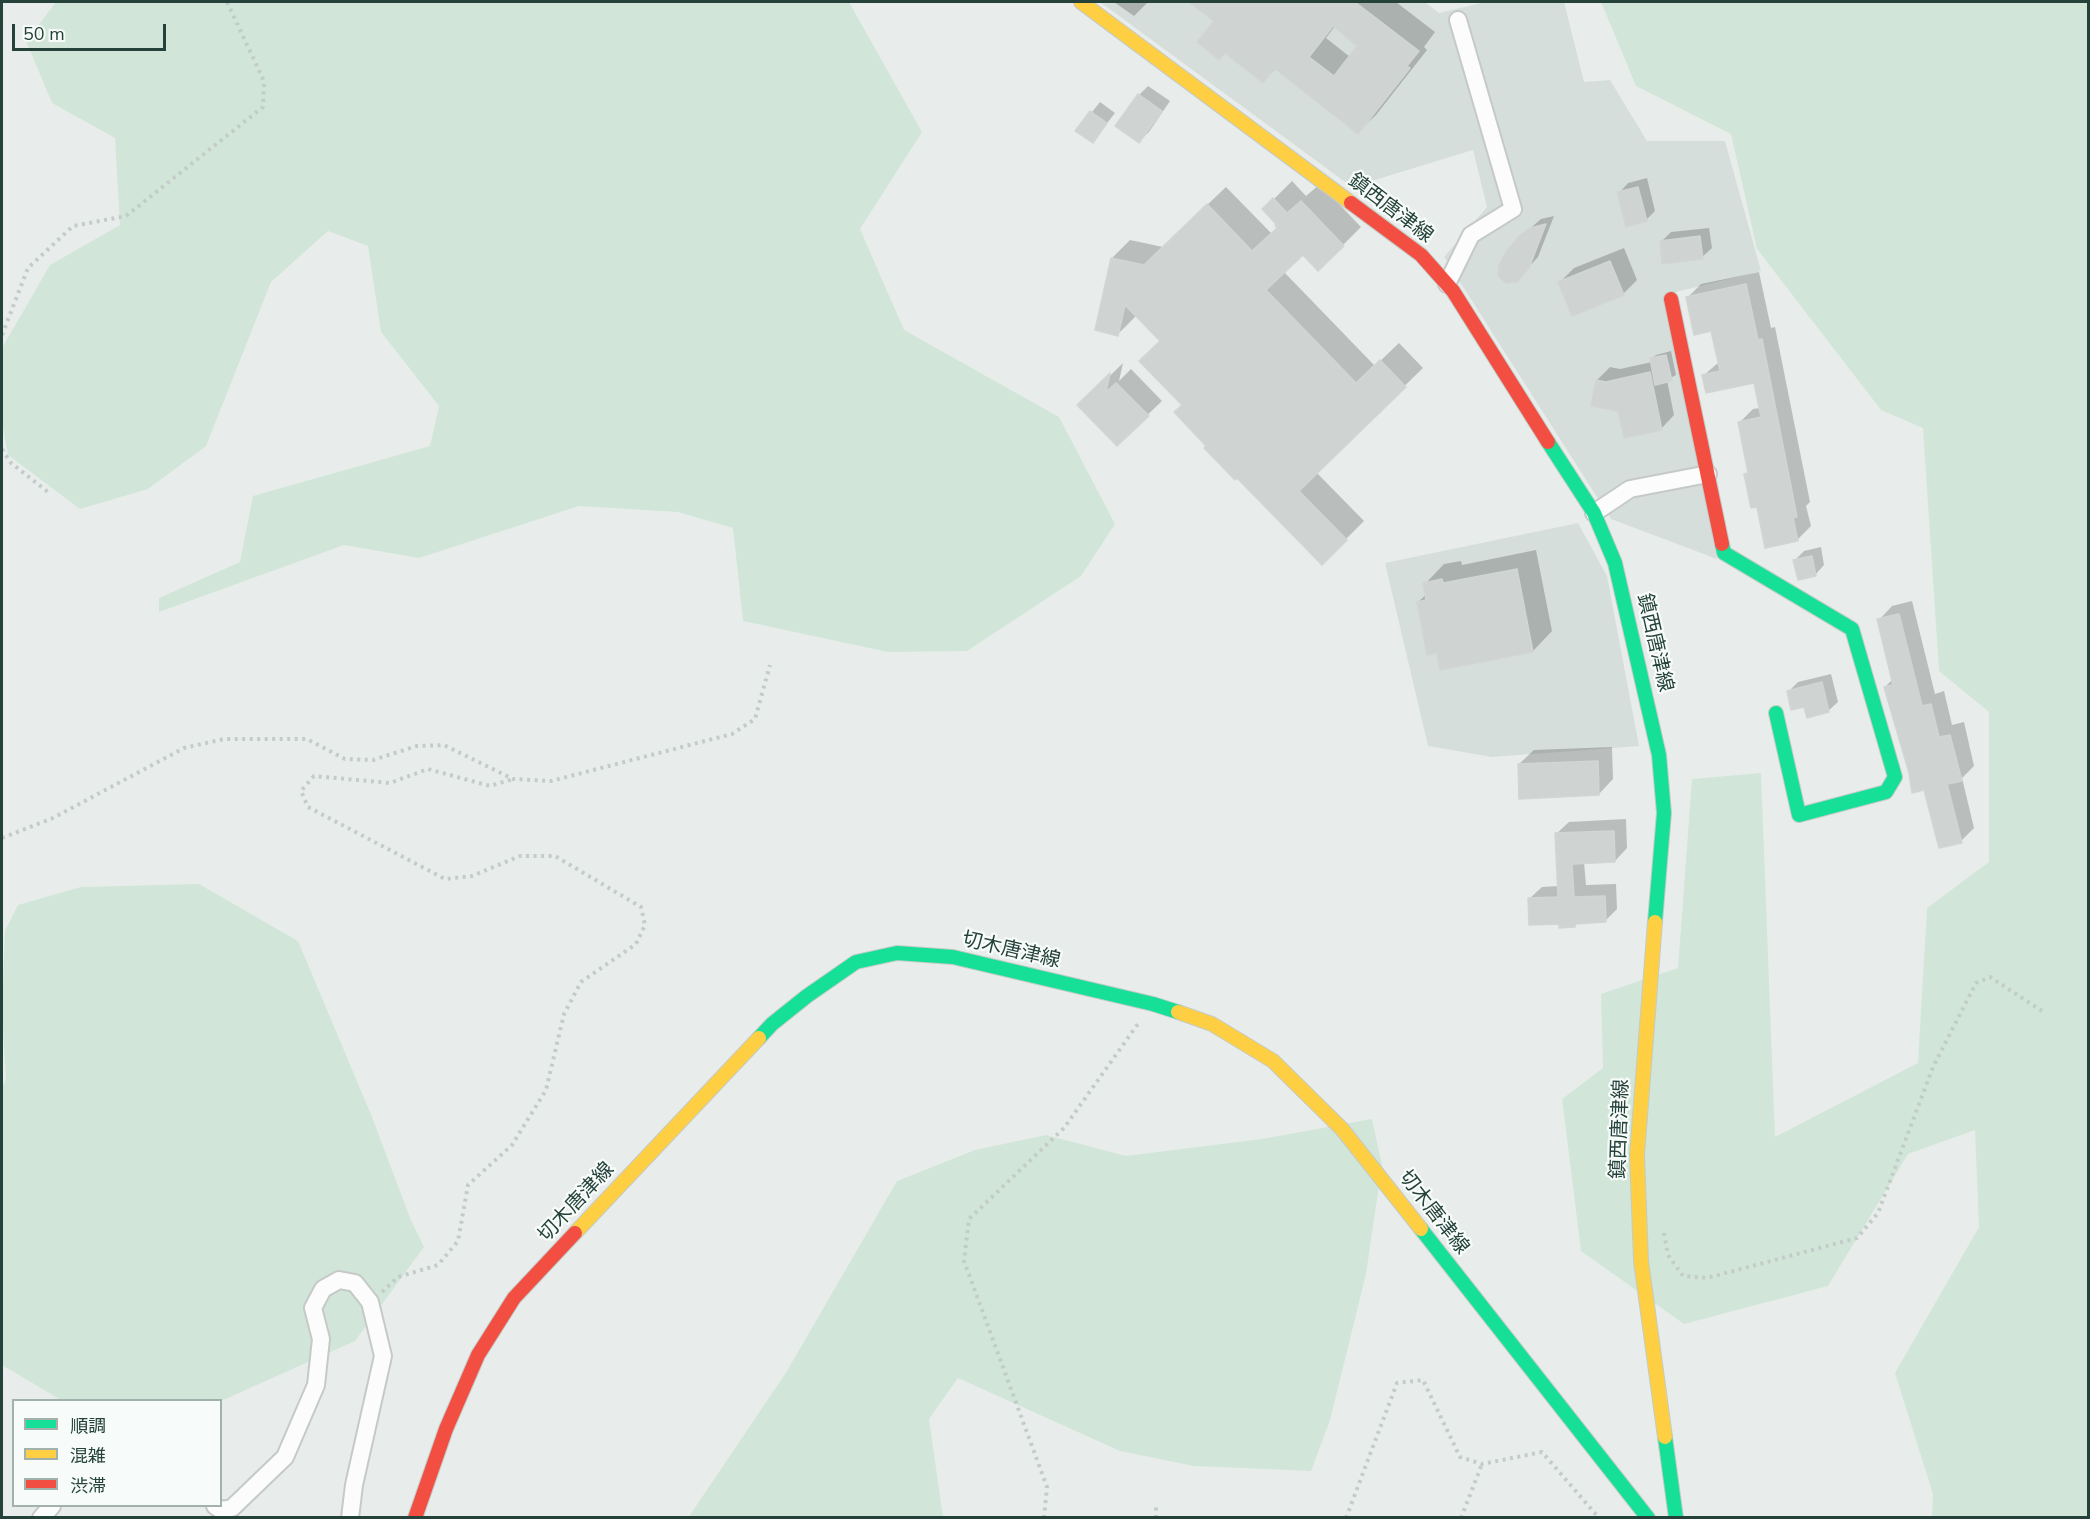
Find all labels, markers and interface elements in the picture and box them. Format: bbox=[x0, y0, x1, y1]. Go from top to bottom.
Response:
scale bar bbox=[15, 12, 170, 50]
text: 50 m bbox=[23, 22, 65, 46]
street label: 鎮西唐津線 bbox=[1343, 169, 1437, 249]
street label: 鎮西唐津線 bbox=[1631, 592, 1677, 694]
street label: 切木唐津線 bbox=[960, 928, 1062, 974]
street label: 鎮西唐津線 bbox=[1607, 1079, 1635, 1179]
street label: 切木唐津線 bbox=[534, 1158, 620, 1248]
street label: 切木唐津線 bbox=[1393, 1166, 1473, 1260]
legend bbox=[12, 1399, 222, 1507]
text: 順調 bbox=[70, 1414, 106, 1438]
text: 混雑 bbox=[70, 1444, 106, 1468]
text: 渋滞 bbox=[70, 1474, 106, 1498]

